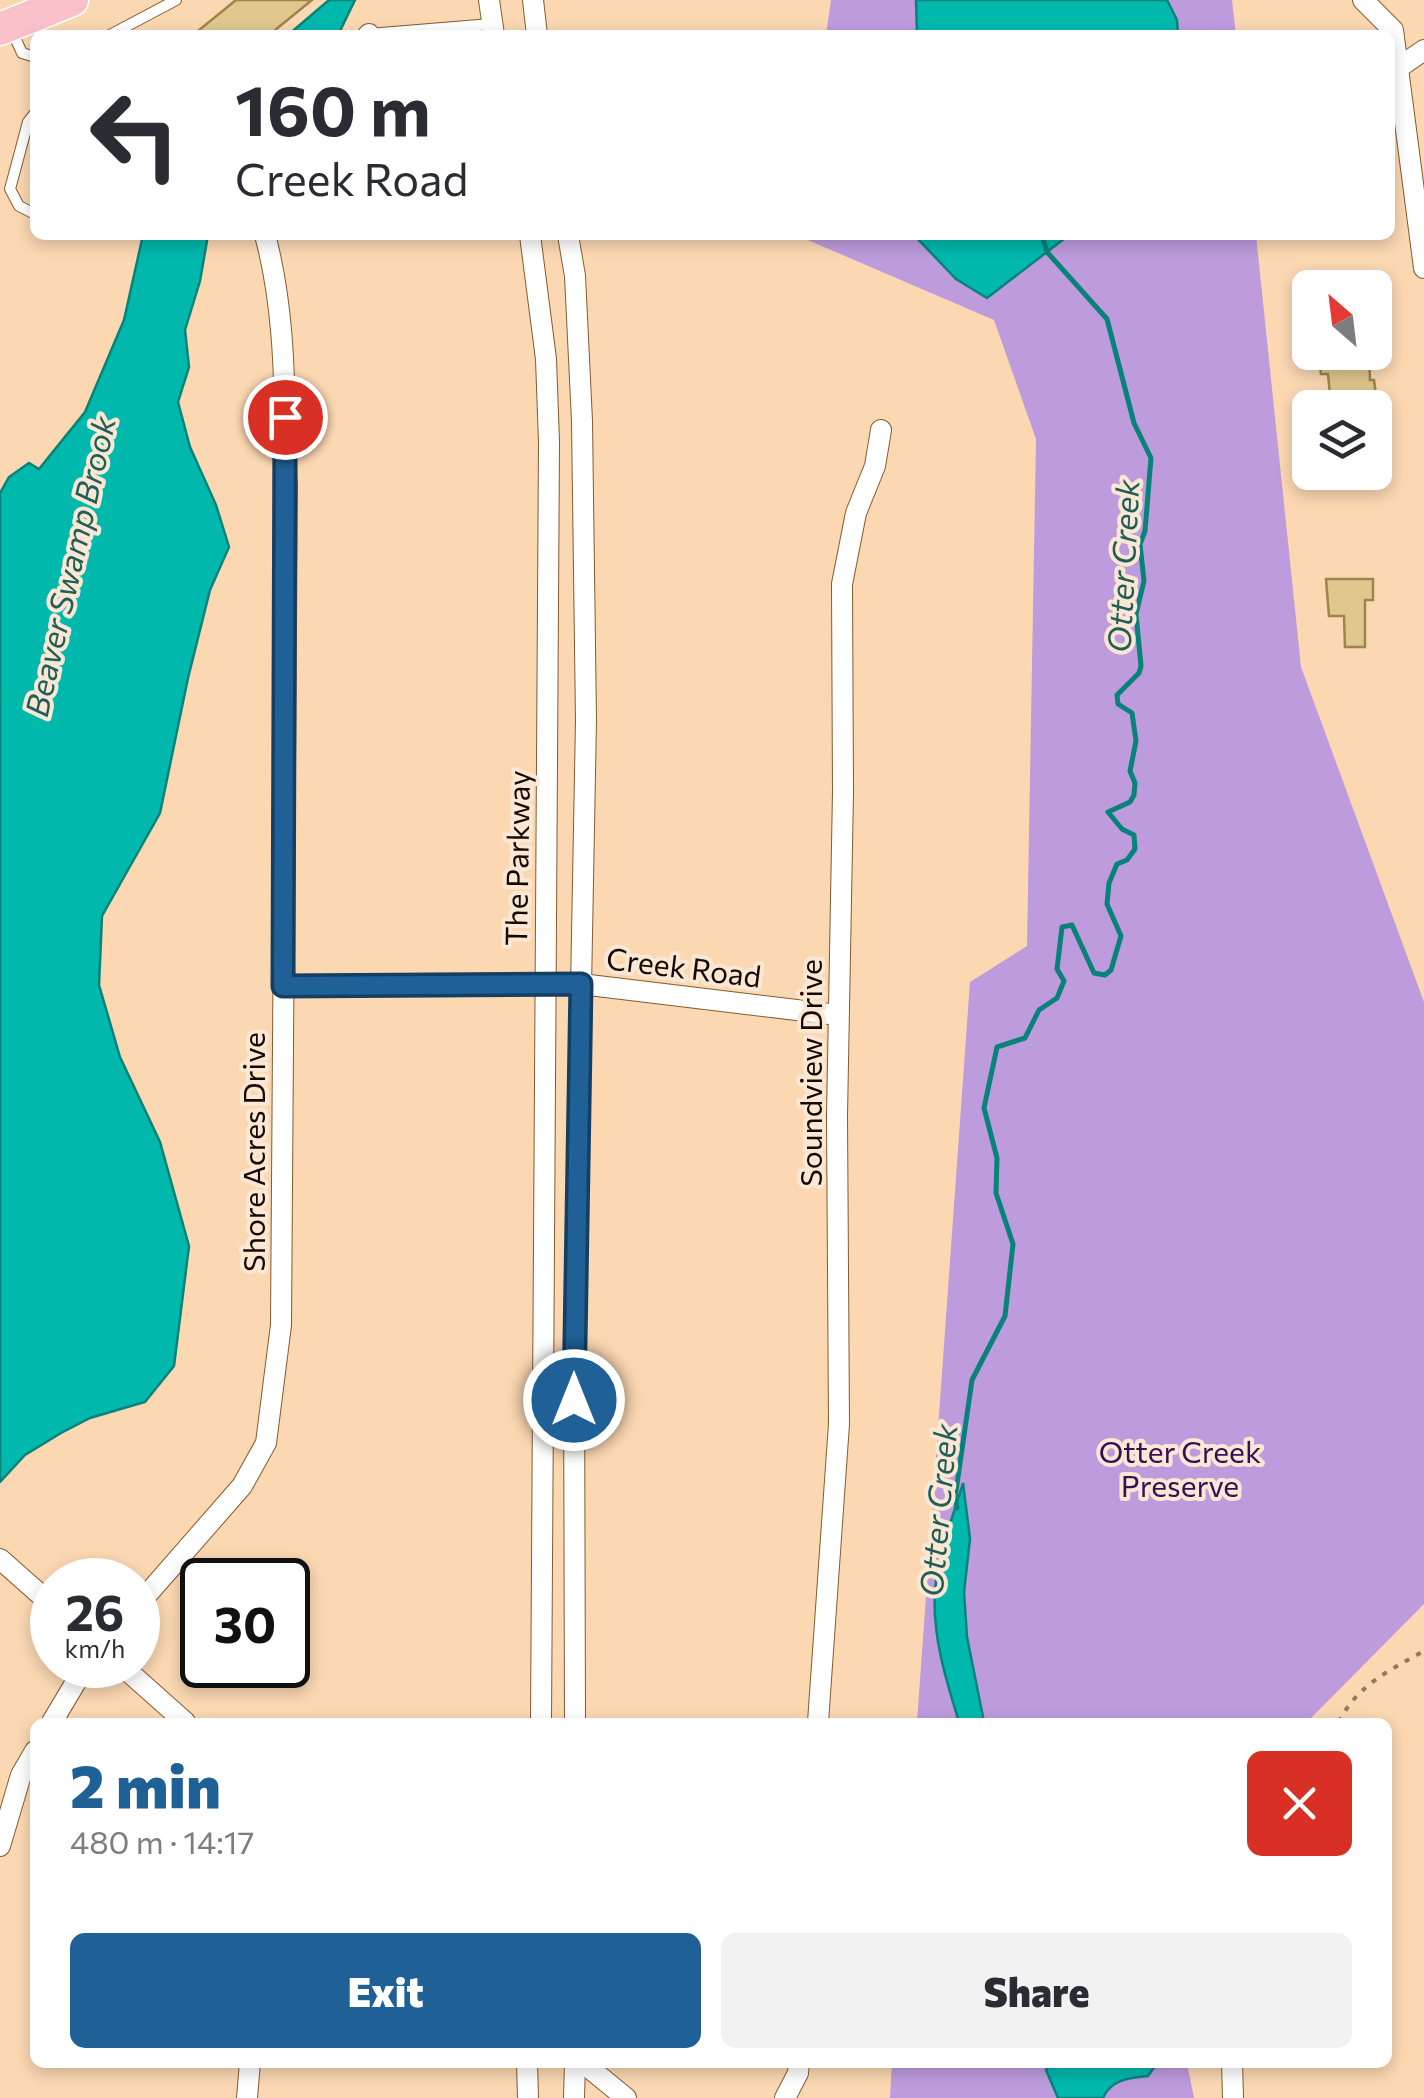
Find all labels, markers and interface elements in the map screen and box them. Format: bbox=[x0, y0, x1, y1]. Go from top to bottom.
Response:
text: 160 m bbox=[235, 65, 431, 150]
icon: left bbox=[70, 70, 200, 200]
text: Creek Road bbox=[235, 150, 469, 205]
north arrow bbox=[1292, 270, 1392, 370]
map controls bbox=[1292, 270, 1392, 490]
pin bbox=[243, 375, 328, 460]
icon: arrive bbox=[258, 390, 313, 445]
button: layers bbox=[1292, 390, 1392, 490]
water label: Beaver Swamp Brook bbox=[15, 411, 123, 720]
water label: Otter Creek bbox=[1097, 478, 1147, 654]
street label: The Parkway bbox=[496, 770, 536, 946]
street label: Creek Road bbox=[604, 938, 764, 994]
street label: Soundview Drive bbox=[791, 959, 828, 1187]
street label: Shore Acres Drive bbox=[234, 1032, 271, 1272]
position arrow bbox=[522, 1348, 626, 1452]
water label: Otter Creek bbox=[910, 1421, 965, 1598]
park label: Otter Creek Preserve bbox=[1099, 1432, 1261, 1503]
speed limit sign: 30 bbox=[180, 1558, 310, 1688]
text: 26 bbox=[65, 1580, 124, 1641]
text: km/h bbox=[65, 1633, 125, 1663]
text: 2 min bbox=[70, 1747, 221, 1820]
button: close bbox=[1247, 1751, 1352, 1856]
text: 480 m · 14:17 bbox=[70, 1821, 254, 1861]
button: Exit bbox=[70, 1933, 701, 2048]
button: Share bbox=[721, 1933, 1352, 2048]

